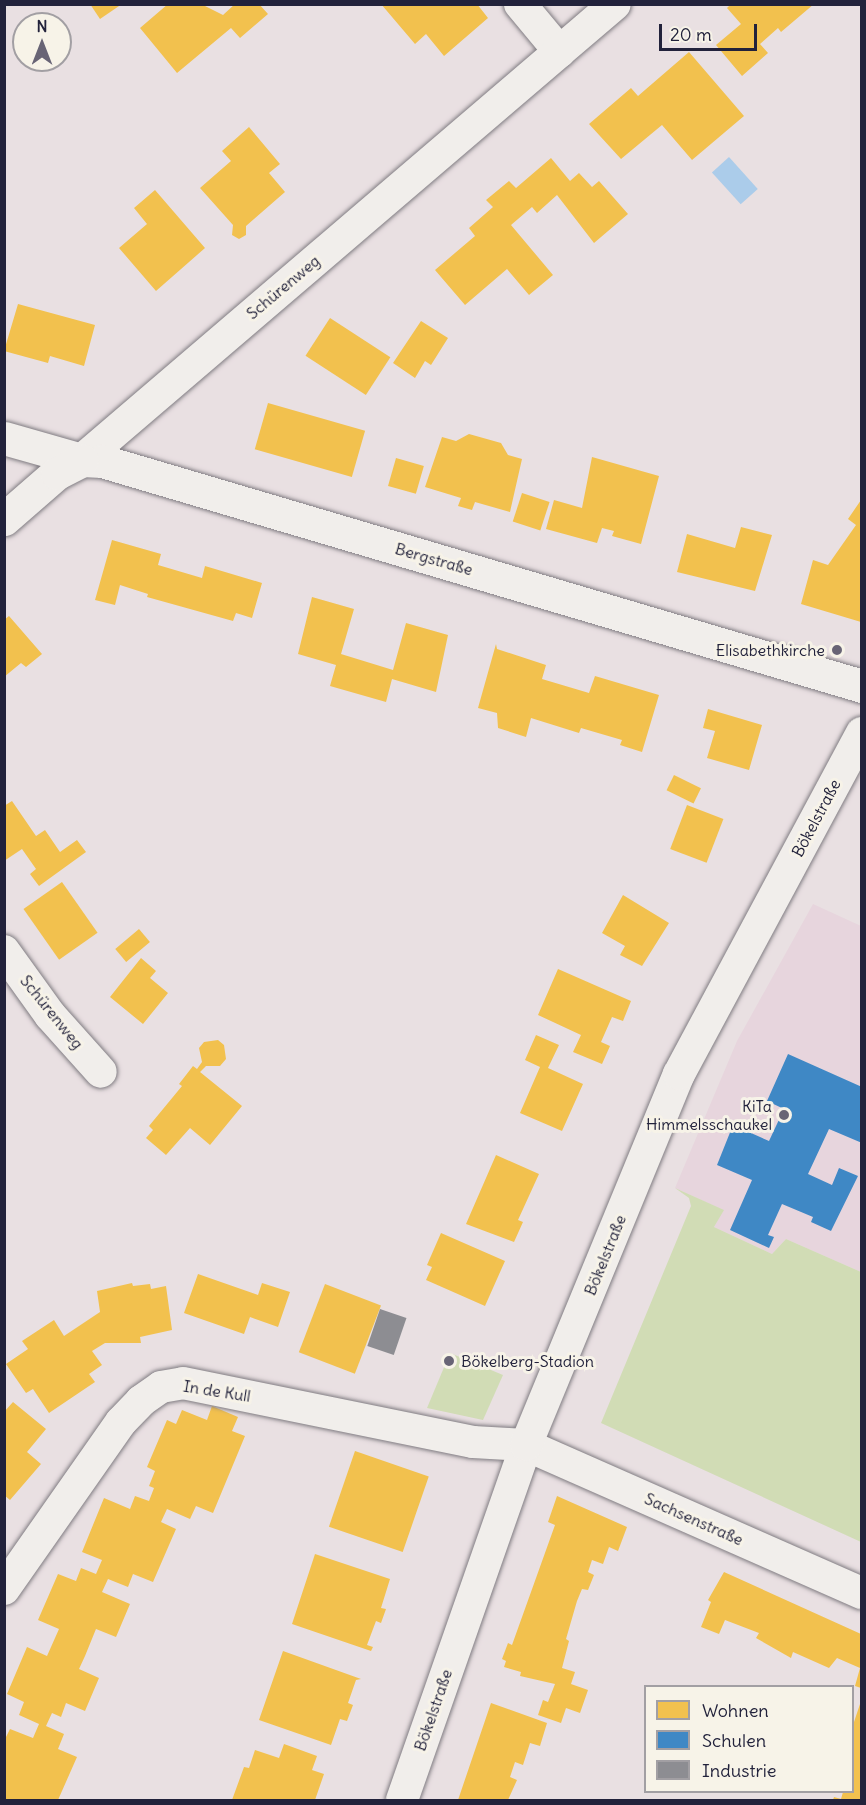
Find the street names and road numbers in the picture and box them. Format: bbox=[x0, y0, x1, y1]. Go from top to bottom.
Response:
street label: Schürenweg bbox=[243, 251, 323, 323]
street label: Bergstraße bbox=[393, 539, 475, 579]
street label: Bökelstraße bbox=[788, 776, 844, 860]
street label: Schürenweg bbox=[16, 971, 88, 1053]
street label: Bökelstraße bbox=[580, 1212, 630, 1298]
street label: In de Kull bbox=[182, 1376, 252, 1406]
street label: Sachsenstraße bbox=[642, 1489, 746, 1549]
street label: Bökelstraße bbox=[410, 1667, 456, 1753]

